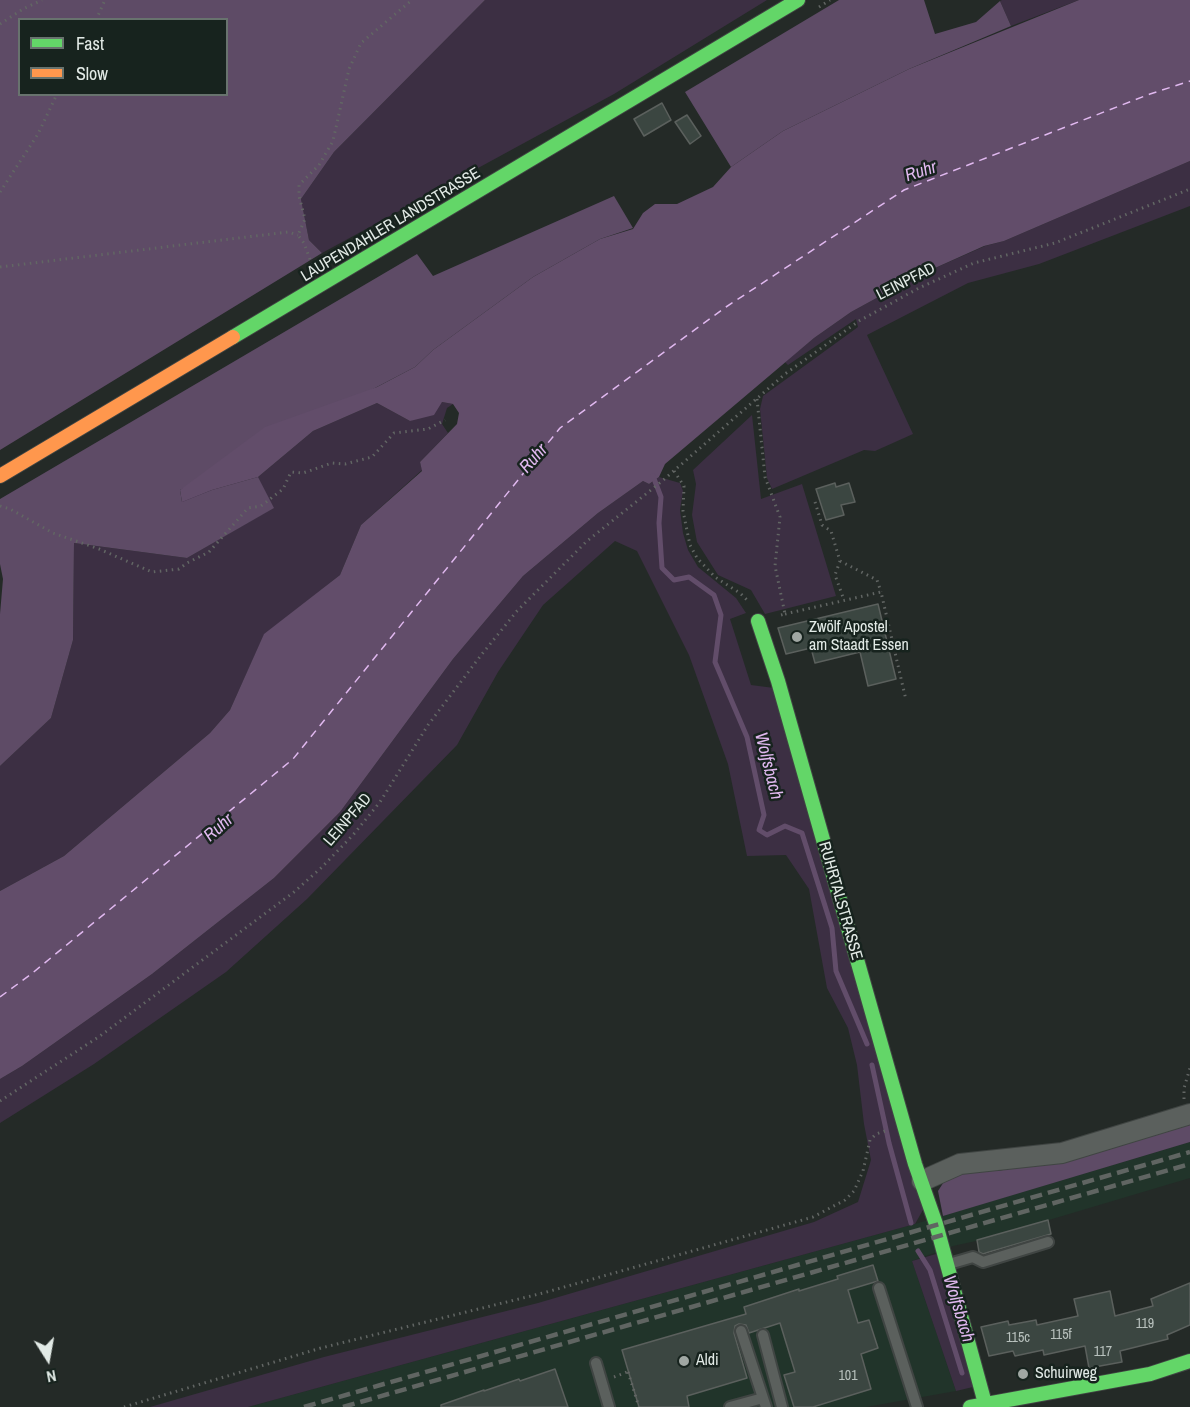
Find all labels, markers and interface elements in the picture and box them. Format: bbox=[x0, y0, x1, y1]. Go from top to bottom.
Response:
legend bbox=[18, 18, 228, 96]
text: Fast bbox=[76, 31, 104, 56]
text: Slow bbox=[76, 61, 108, 86]
water label: Ruhr bbox=[902, 157, 940, 187]
street label: LAUPENDAHLER LANDSTRASSE bbox=[298, 164, 484, 286]
street label: LEINPFAD bbox=[873, 259, 939, 305]
water label: Ruhr bbox=[515, 440, 553, 478]
place label: Zwölf Apostel am Staadt Essen bbox=[809, 618, 909, 656]
marker: Zwölf Apostel am Staadt Essen bbox=[790, 630, 804, 644]
water label: Wolfsbach bbox=[749, 730, 787, 802]
street label: LEINPFAD bbox=[320, 790, 376, 850]
water label: Ruhr bbox=[200, 809, 238, 847]
street label: RUHRTALSTRASSE bbox=[814, 840, 866, 962]
water label: Wolfsbach bbox=[938, 1273, 978, 1345]
house number: 119 bbox=[1136, 1316, 1154, 1332]
house number: 115f bbox=[1050, 1327, 1072, 1343]
north arrow bbox=[18, 1329, 78, 1389]
house number: 115c bbox=[1006, 1330, 1030, 1346]
house number: 117 bbox=[1094, 1344, 1112, 1360]
place label: Aldi bbox=[696, 1351, 719, 1371]
marker: Aldi bbox=[677, 1354, 691, 1368]
place label: Schuirweg bbox=[1035, 1364, 1097, 1384]
text: N bbox=[45, 1365, 58, 1388]
marker: Schuirweg bbox=[1016, 1367, 1030, 1381]
house number: 101 bbox=[838, 1368, 858, 1384]

